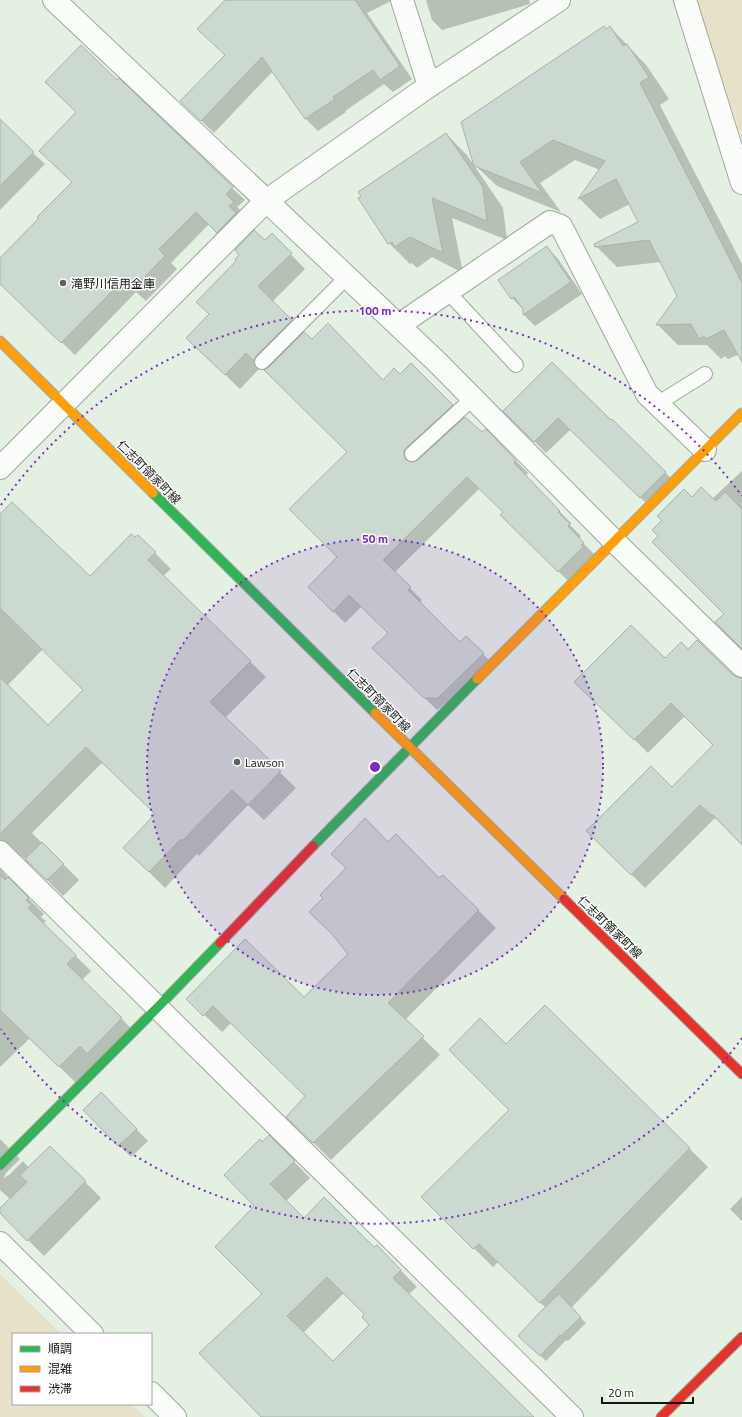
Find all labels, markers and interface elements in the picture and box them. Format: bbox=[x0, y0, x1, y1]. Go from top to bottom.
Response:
place label: 滝野川信用金庫 bbox=[71, 274, 155, 293]
marker: 滝野川信用金庫 bbox=[58, 278, 68, 288]
text: 100 m bbox=[359, 301, 391, 320]
street label: 仁志町領家町線 bbox=[113, 436, 185, 508]
text: 50 m bbox=[362, 529, 388, 548]
street label: 仁志町領家町線 bbox=[343, 664, 415, 736]
place label: Lawson bbox=[245, 753, 284, 772]
marker: Lawson bbox=[232, 757, 242, 767]
centre of rings bbox=[368, 760, 382, 774]
street label: 仁志町領家町線 bbox=[573, 891, 647, 963]
legend bbox=[12, 1333, 152, 1405]
text: 順調 bbox=[48, 1339, 72, 1358]
text: 混雑 bbox=[48, 1359, 72, 1378]
text: 渋滞 bbox=[48, 1379, 72, 1398]
scale bar bbox=[602, 1379, 693, 1405]
text: 20 m bbox=[608, 1383, 634, 1402]

